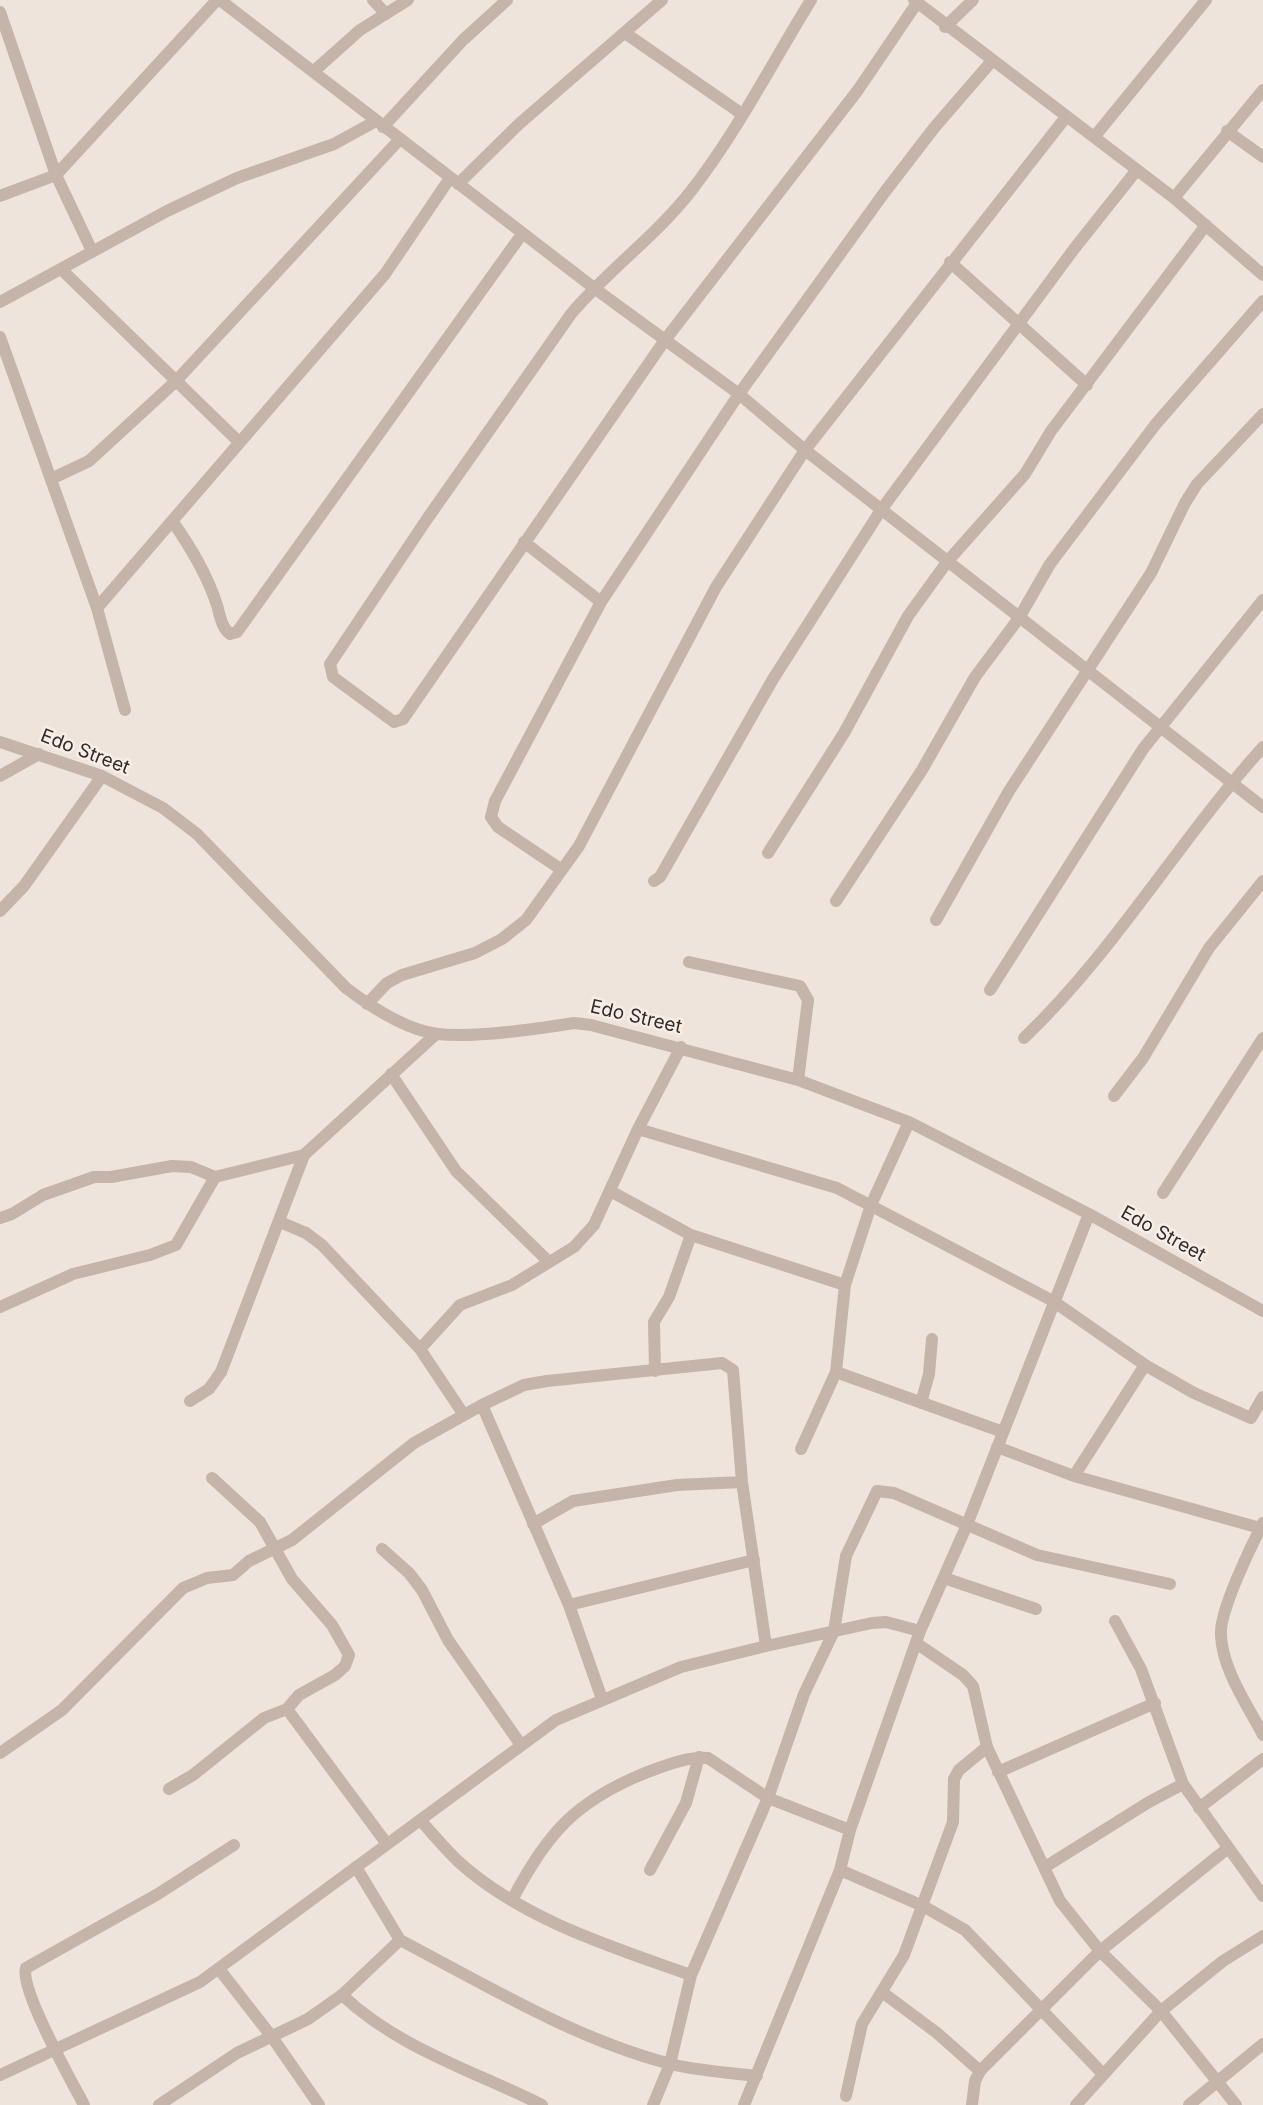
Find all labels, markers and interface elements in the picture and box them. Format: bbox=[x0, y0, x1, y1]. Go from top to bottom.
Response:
street label: Edo Street bbox=[37, 725, 133, 779]
street label: Edo Street bbox=[588, 995, 684, 1039]
street label: Edo Street bbox=[1117, 1201, 1209, 1267]

